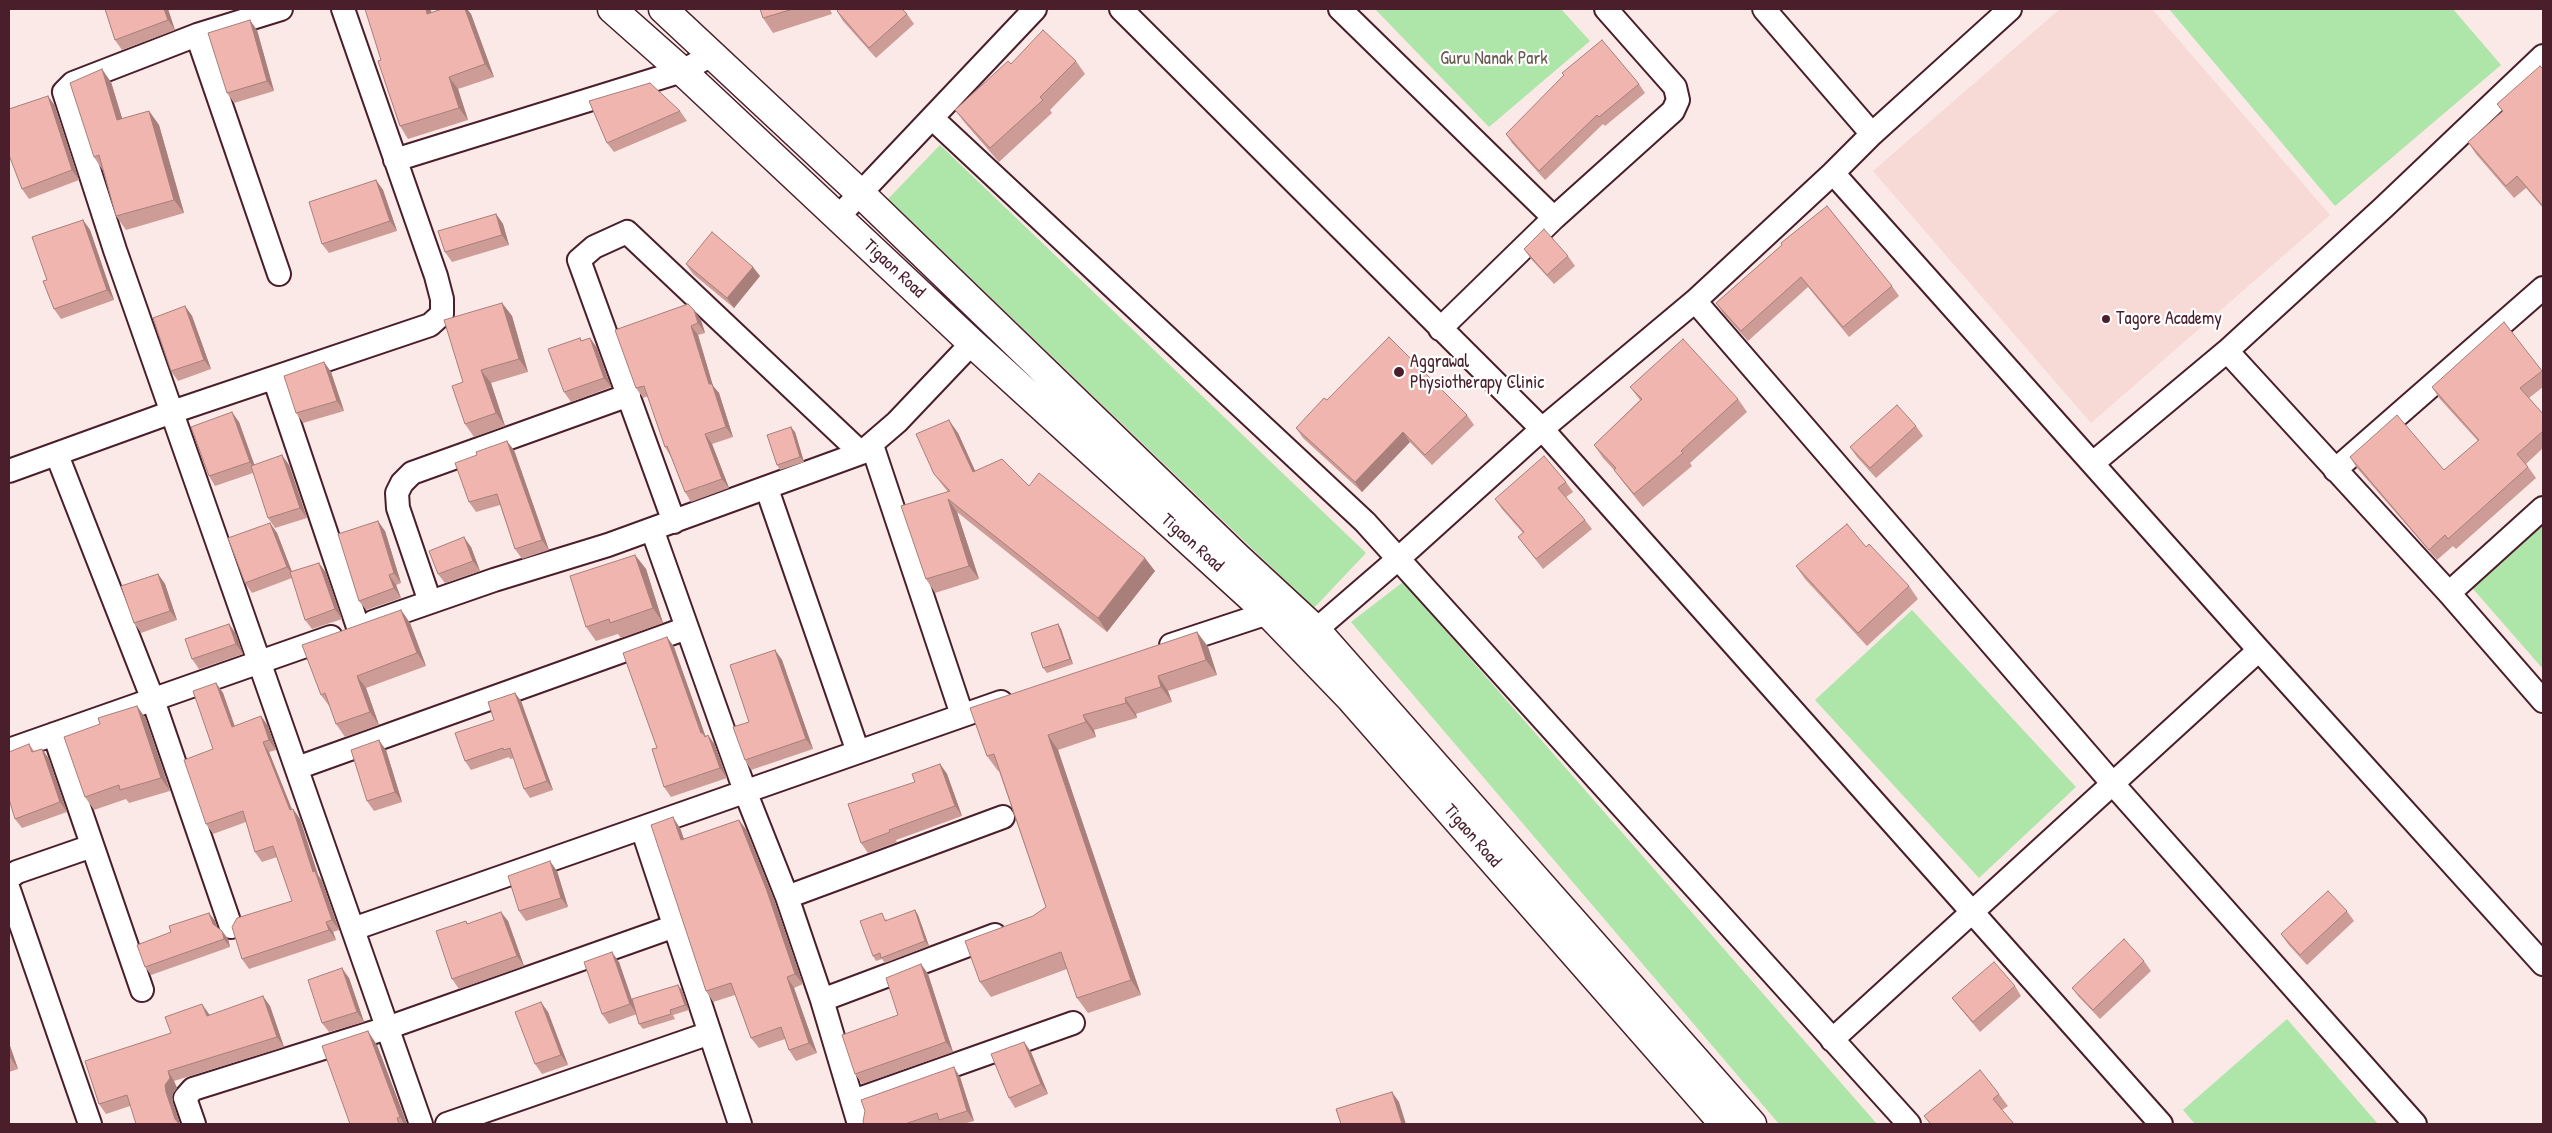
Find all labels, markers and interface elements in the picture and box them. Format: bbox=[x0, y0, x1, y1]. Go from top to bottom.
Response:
park label: Guru Nanak Park bbox=[1440, 48, 1548, 70]
street label: Tigaon Road bbox=[859, 235, 929, 303]
place label: Tagore Academy bbox=[2116, 308, 2222, 330]
marker: Tagore Academy bbox=[2100, 313, 2112, 325]
place label: Aggrawal Physiotherapy Clinic bbox=[1410, 351, 1544, 394]
marker: Aggrawal Physiotherapy Clinic bbox=[1392, 365, 1406, 379]
street label: Tigaon Road bbox=[1156, 509, 1228, 577]
street label: Tigaon Road bbox=[1439, 800, 1505, 872]

